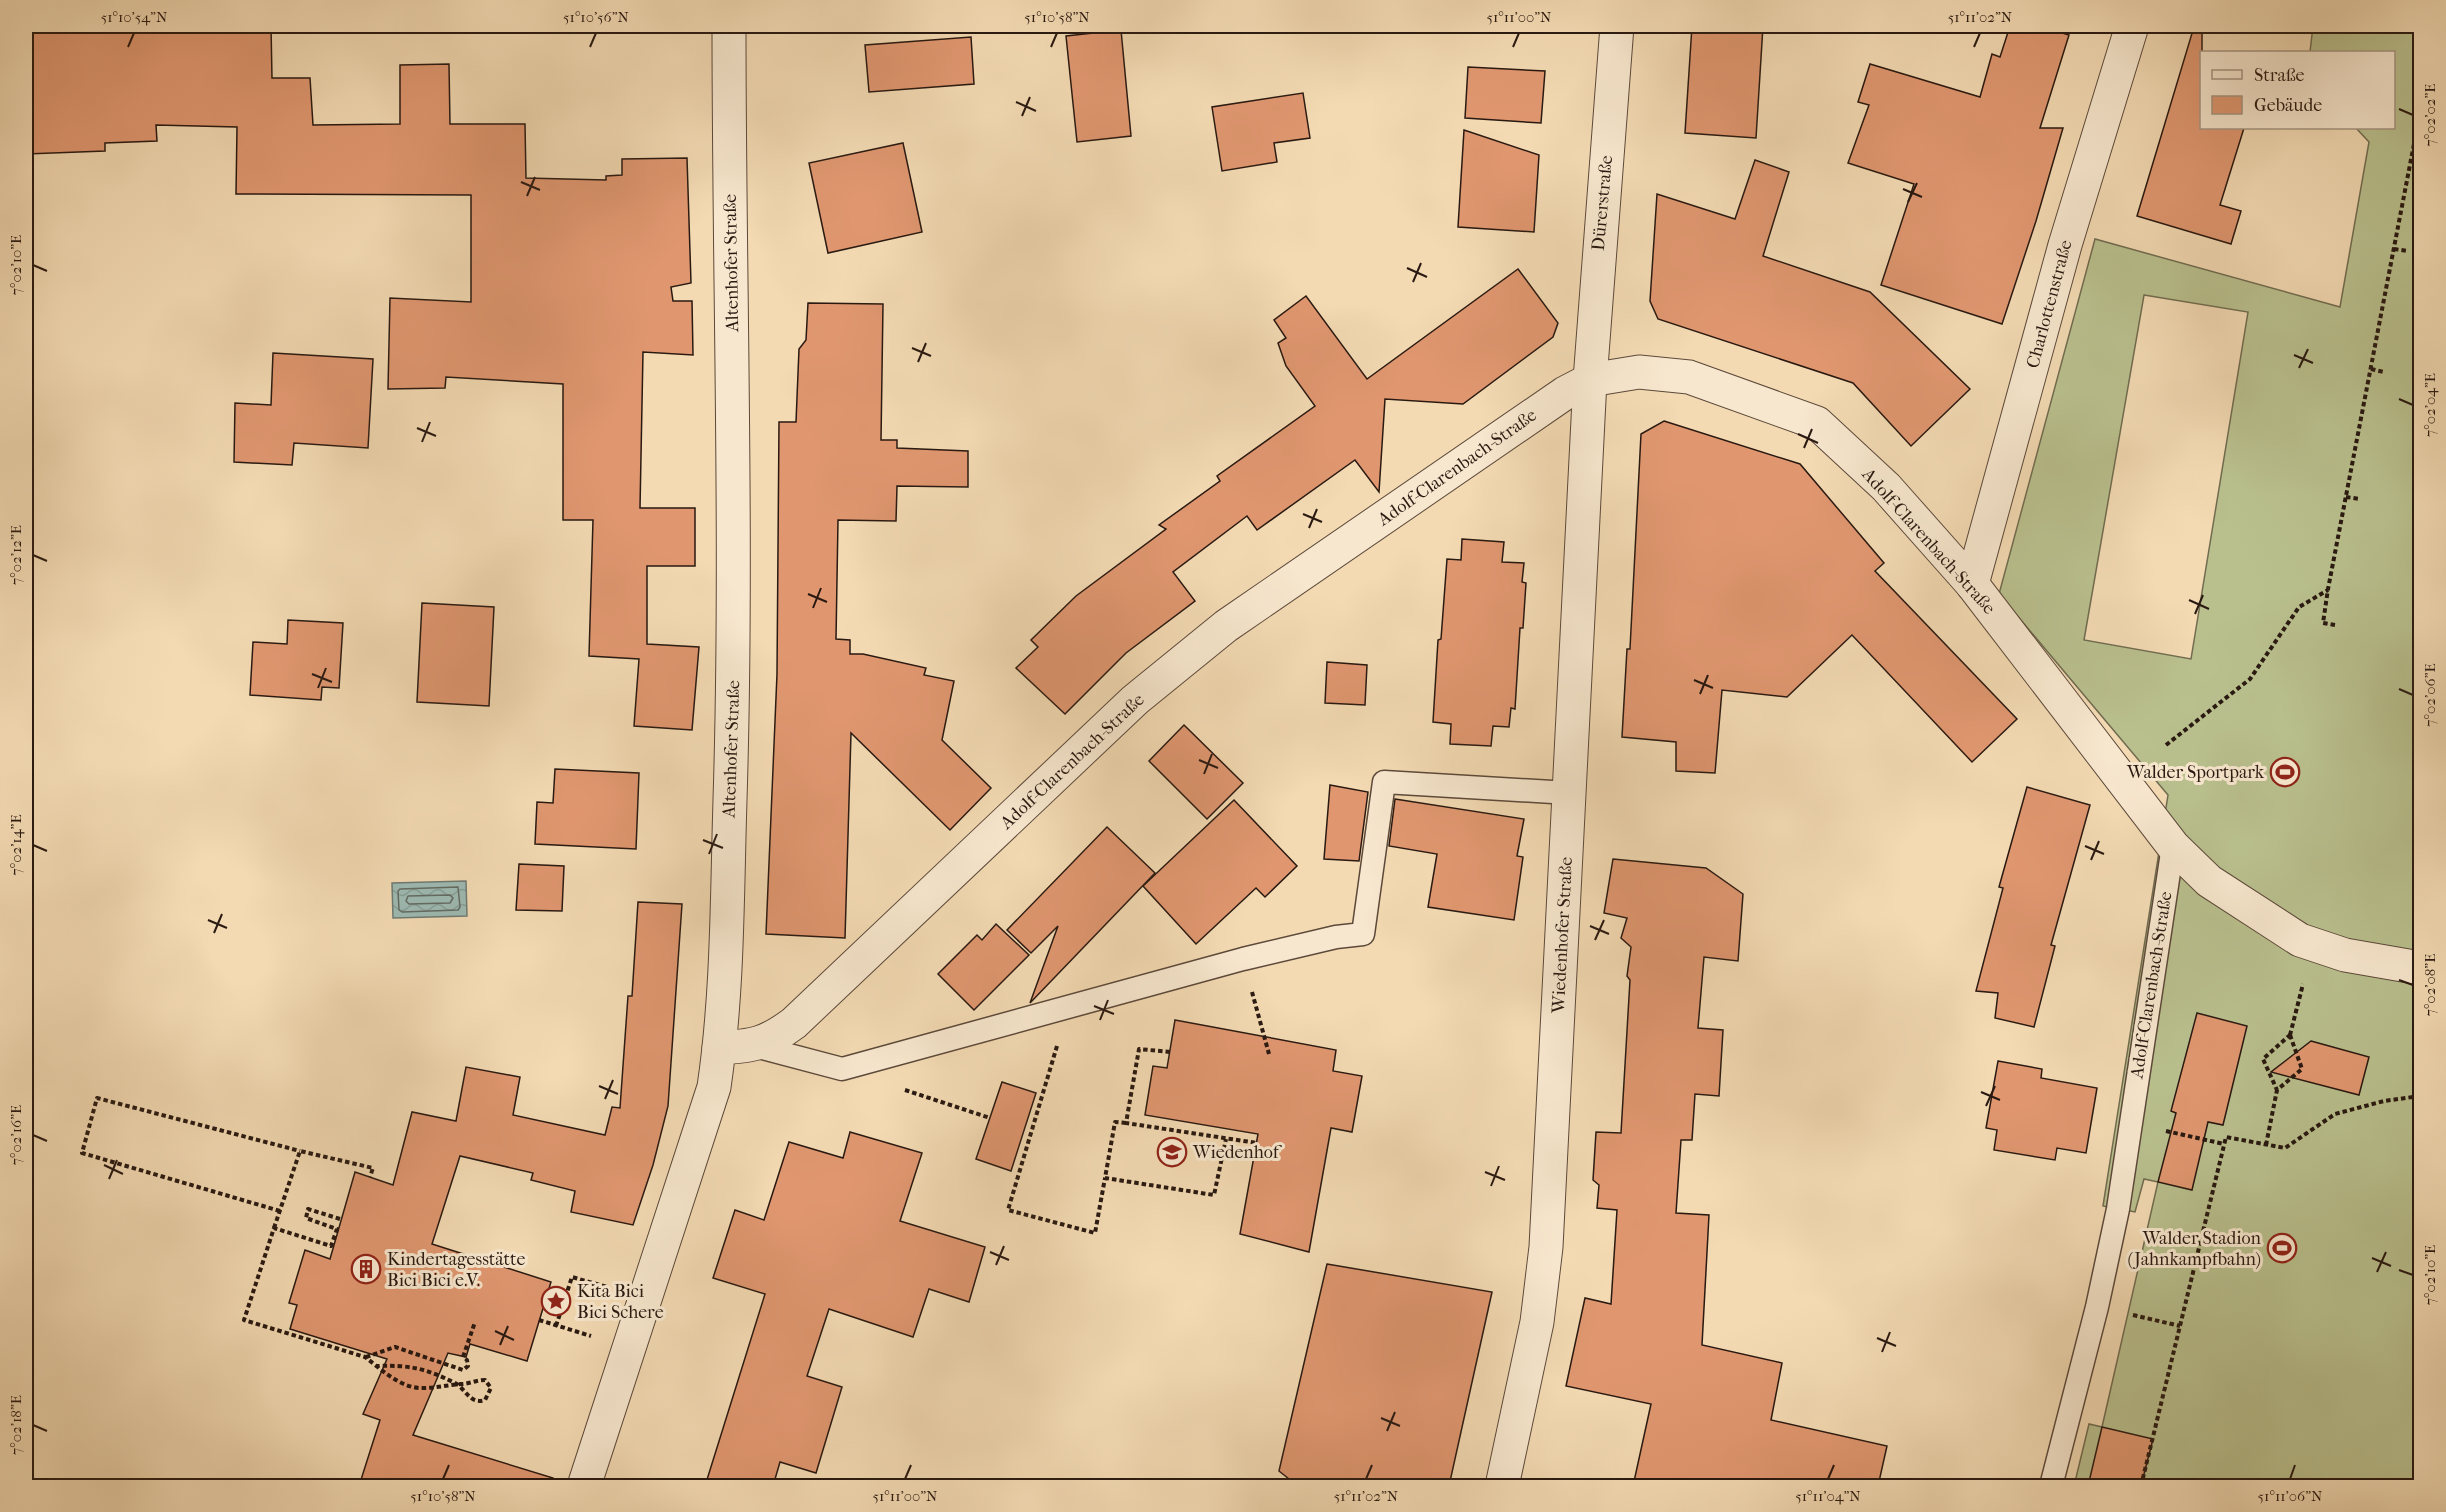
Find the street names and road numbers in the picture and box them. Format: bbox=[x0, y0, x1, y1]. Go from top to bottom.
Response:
street label: Dürerstraße bbox=[1588, 154, 1617, 252]
street label: Altenhofer Straße bbox=[720, 194, 743, 333]
street label: Charlottenstraße bbox=[2022, 238, 2077, 371]
street label: Adolf-Clarenbach-Straße bbox=[1373, 405, 1541, 531]
street label: Adolf-Clarenbach-Straße bbox=[1857, 463, 2000, 619]
street label: Altenhofer Straße bbox=[719, 680, 744, 819]
street label: Adolf-Clarenbach-Straße bbox=[995, 689, 1149, 834]
street label: Wiedenhofer Straße bbox=[1548, 856, 1577, 1015]
street label: Adolf-Clarenbach-Straße bbox=[2126, 890, 2177, 1081]

